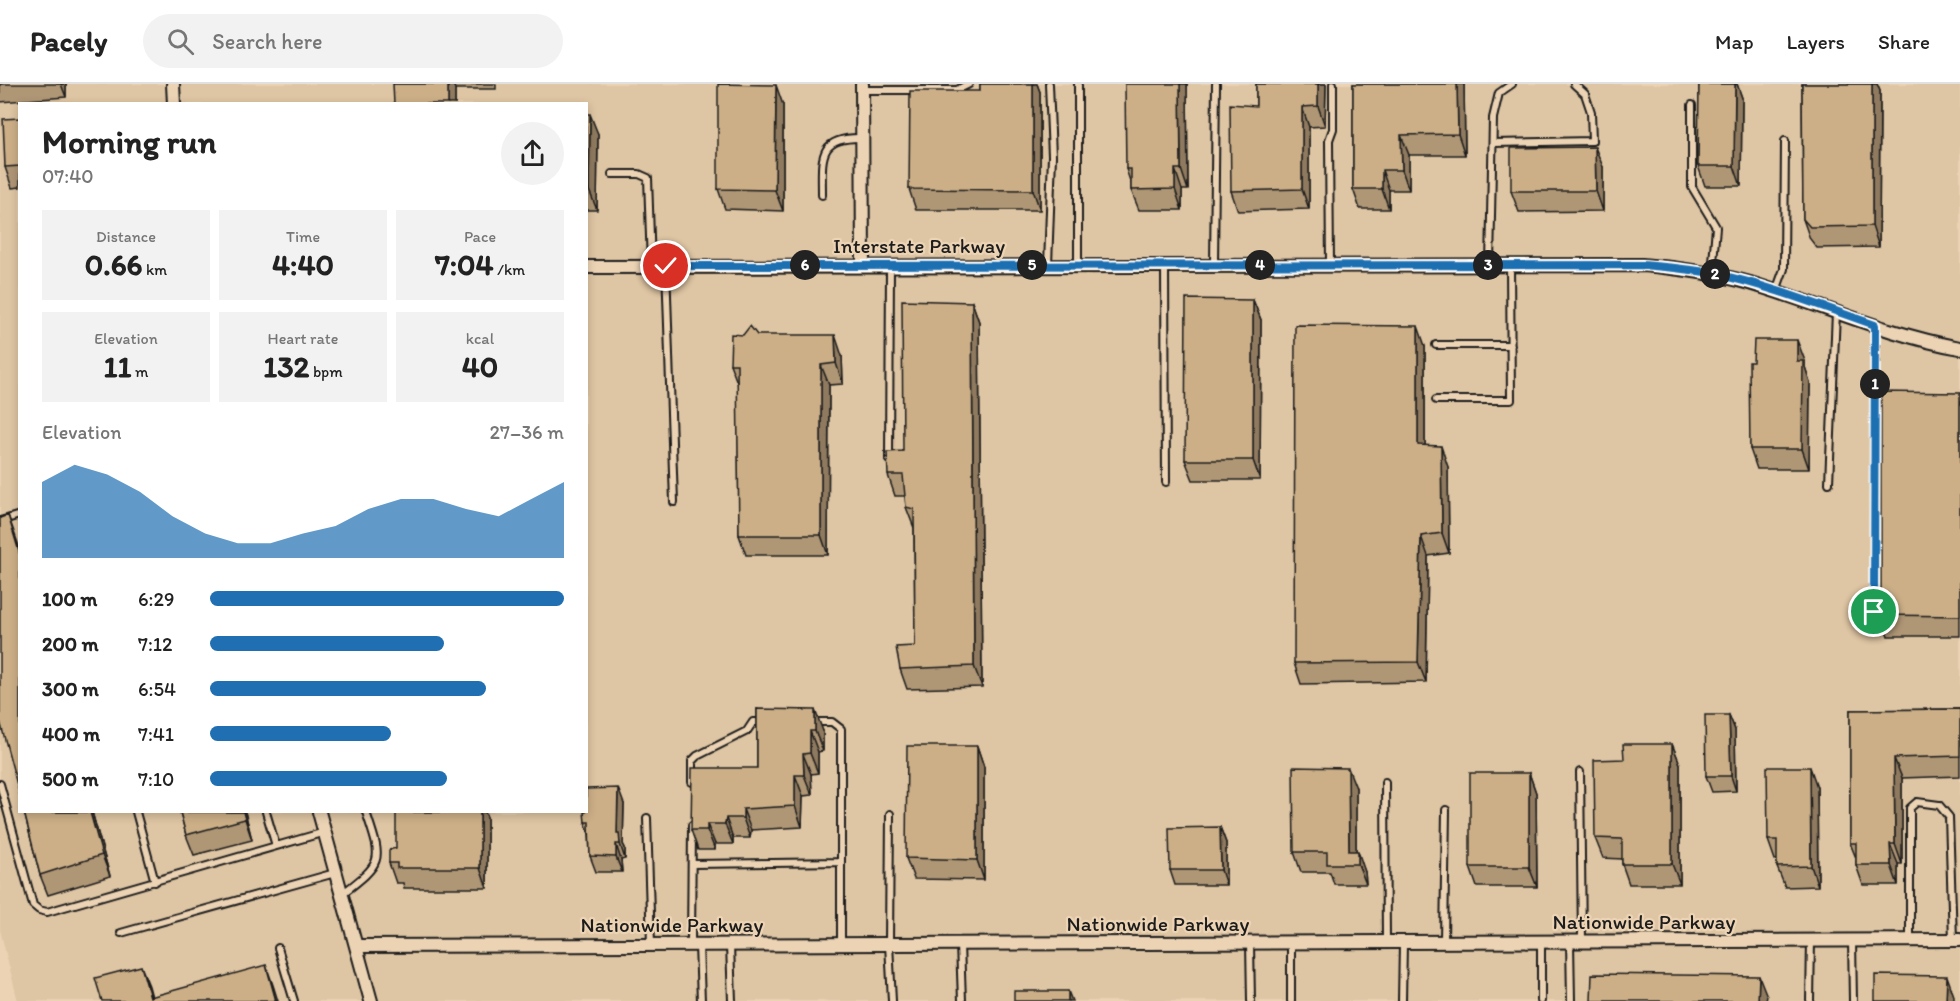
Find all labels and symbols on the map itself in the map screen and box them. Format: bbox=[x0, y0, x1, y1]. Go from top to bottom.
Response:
street label: Interstate Parkway bbox=[833, 233, 1005, 258]
pin bbox=[640, 240, 691, 291]
pin: 6 bbox=[790, 250, 820, 280]
pin: 5 bbox=[1017, 250, 1047, 280]
pin: 4 bbox=[1245, 250, 1275, 280]
pin: 3 bbox=[1473, 250, 1503, 280]
pin: 2 bbox=[1700, 259, 1730, 289]
pin: 1 bbox=[1860, 369, 1890, 399]
pin bbox=[1848, 586, 1899, 637]
street label: Nationwide Parkway bbox=[1553, 909, 1736, 934]
street label: Nationwide Parkway bbox=[1067, 911, 1250, 936]
street label: Nationwide Parkway bbox=[581, 912, 764, 937]

